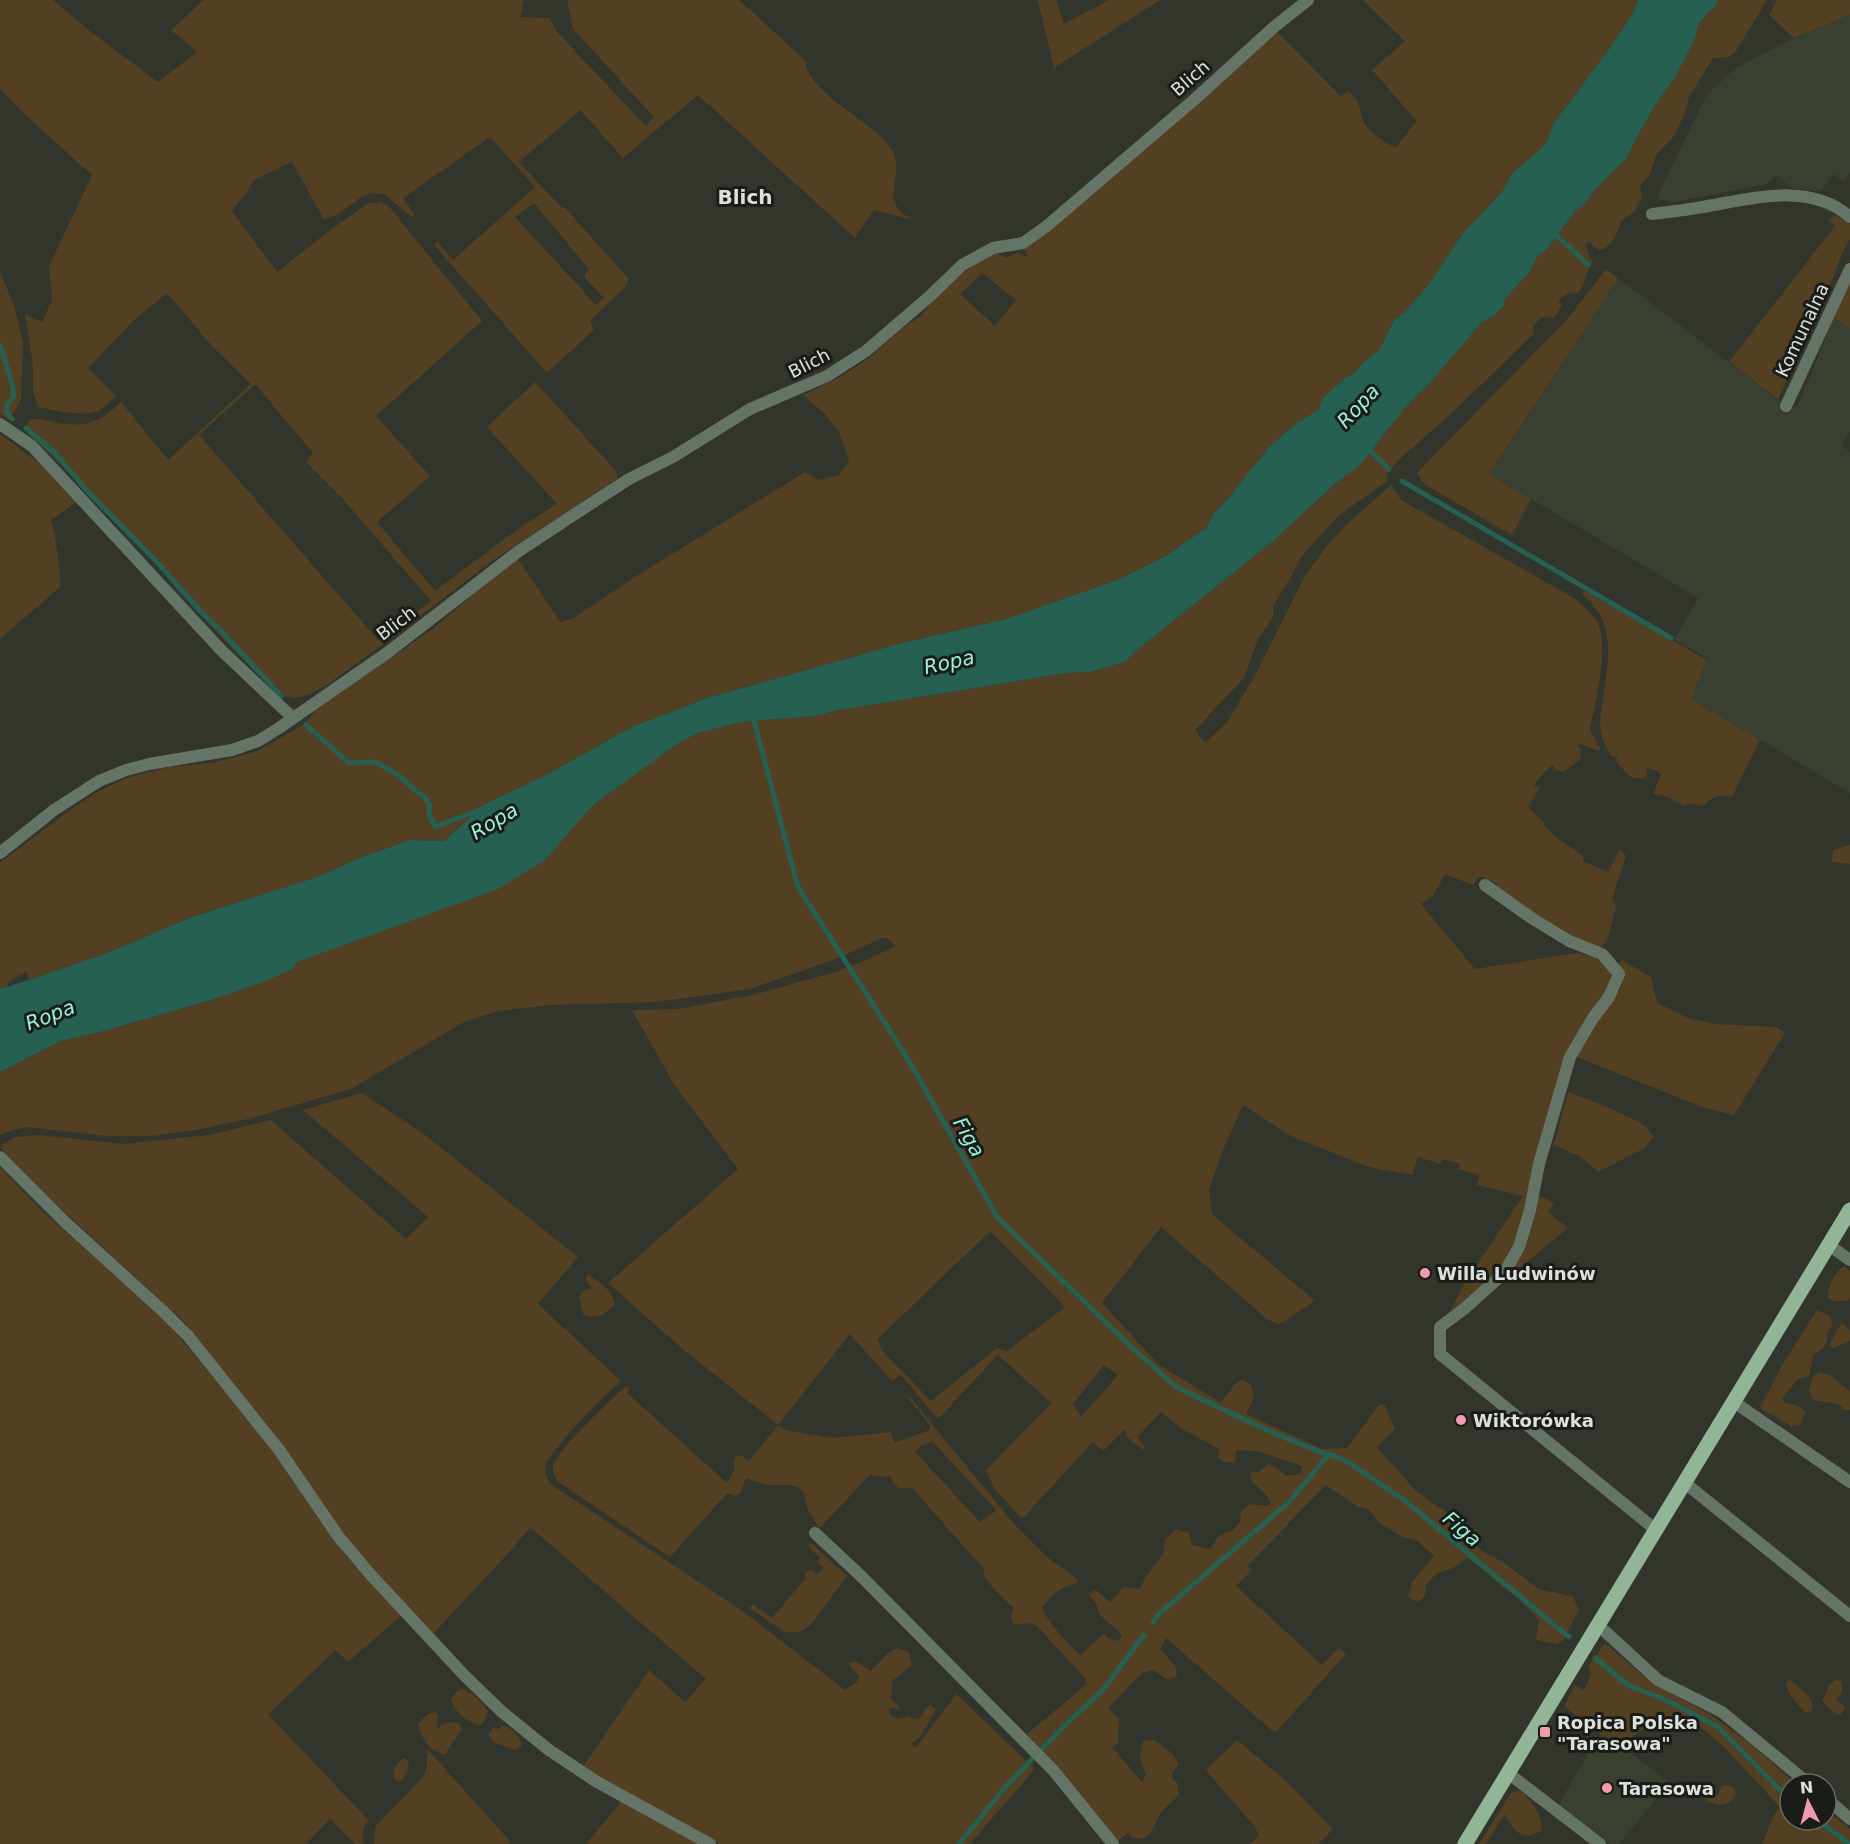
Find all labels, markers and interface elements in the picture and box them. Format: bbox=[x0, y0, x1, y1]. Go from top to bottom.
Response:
street label: Blich bbox=[1167, 56, 1213, 100]
district label: Blich bbox=[717, 185, 773, 209]
street label: Komunalna bbox=[1771, 280, 1833, 380]
street label: Blich bbox=[785, 344, 833, 382]
water label: Ropa bbox=[1332, 379, 1384, 433]
street label: Blich bbox=[372, 601, 420, 645]
water label: Ropa bbox=[922, 645, 976, 679]
water label: Ropa bbox=[466, 798, 522, 844]
water label: Ropa bbox=[22, 995, 78, 1035]
water label: Figa bbox=[948, 1113, 990, 1161]
place label: Willa Ludwinów bbox=[1437, 1263, 1596, 1284]
marker: Willa Ludwinów bbox=[1418, 1266, 1432, 1280]
place label: Wiktorówka bbox=[1473, 1410, 1594, 1431]
marker: Wiktorówka bbox=[1454, 1413, 1468, 1427]
water label: Figa bbox=[1438, 1506, 1486, 1552]
place label: Ropica Polska "Tarasowa" bbox=[1557, 1712, 1698, 1754]
marker: Ropica Polska "Tarasowa" bbox=[1538, 1725, 1552, 1739]
north arrow bbox=[1778, 1772, 1838, 1832]
text: N bbox=[1799, 1777, 1814, 1798]
place label: Tarasowa bbox=[1619, 1778, 1714, 1799]
marker: Tarasowa bbox=[1600, 1781, 1614, 1795]

